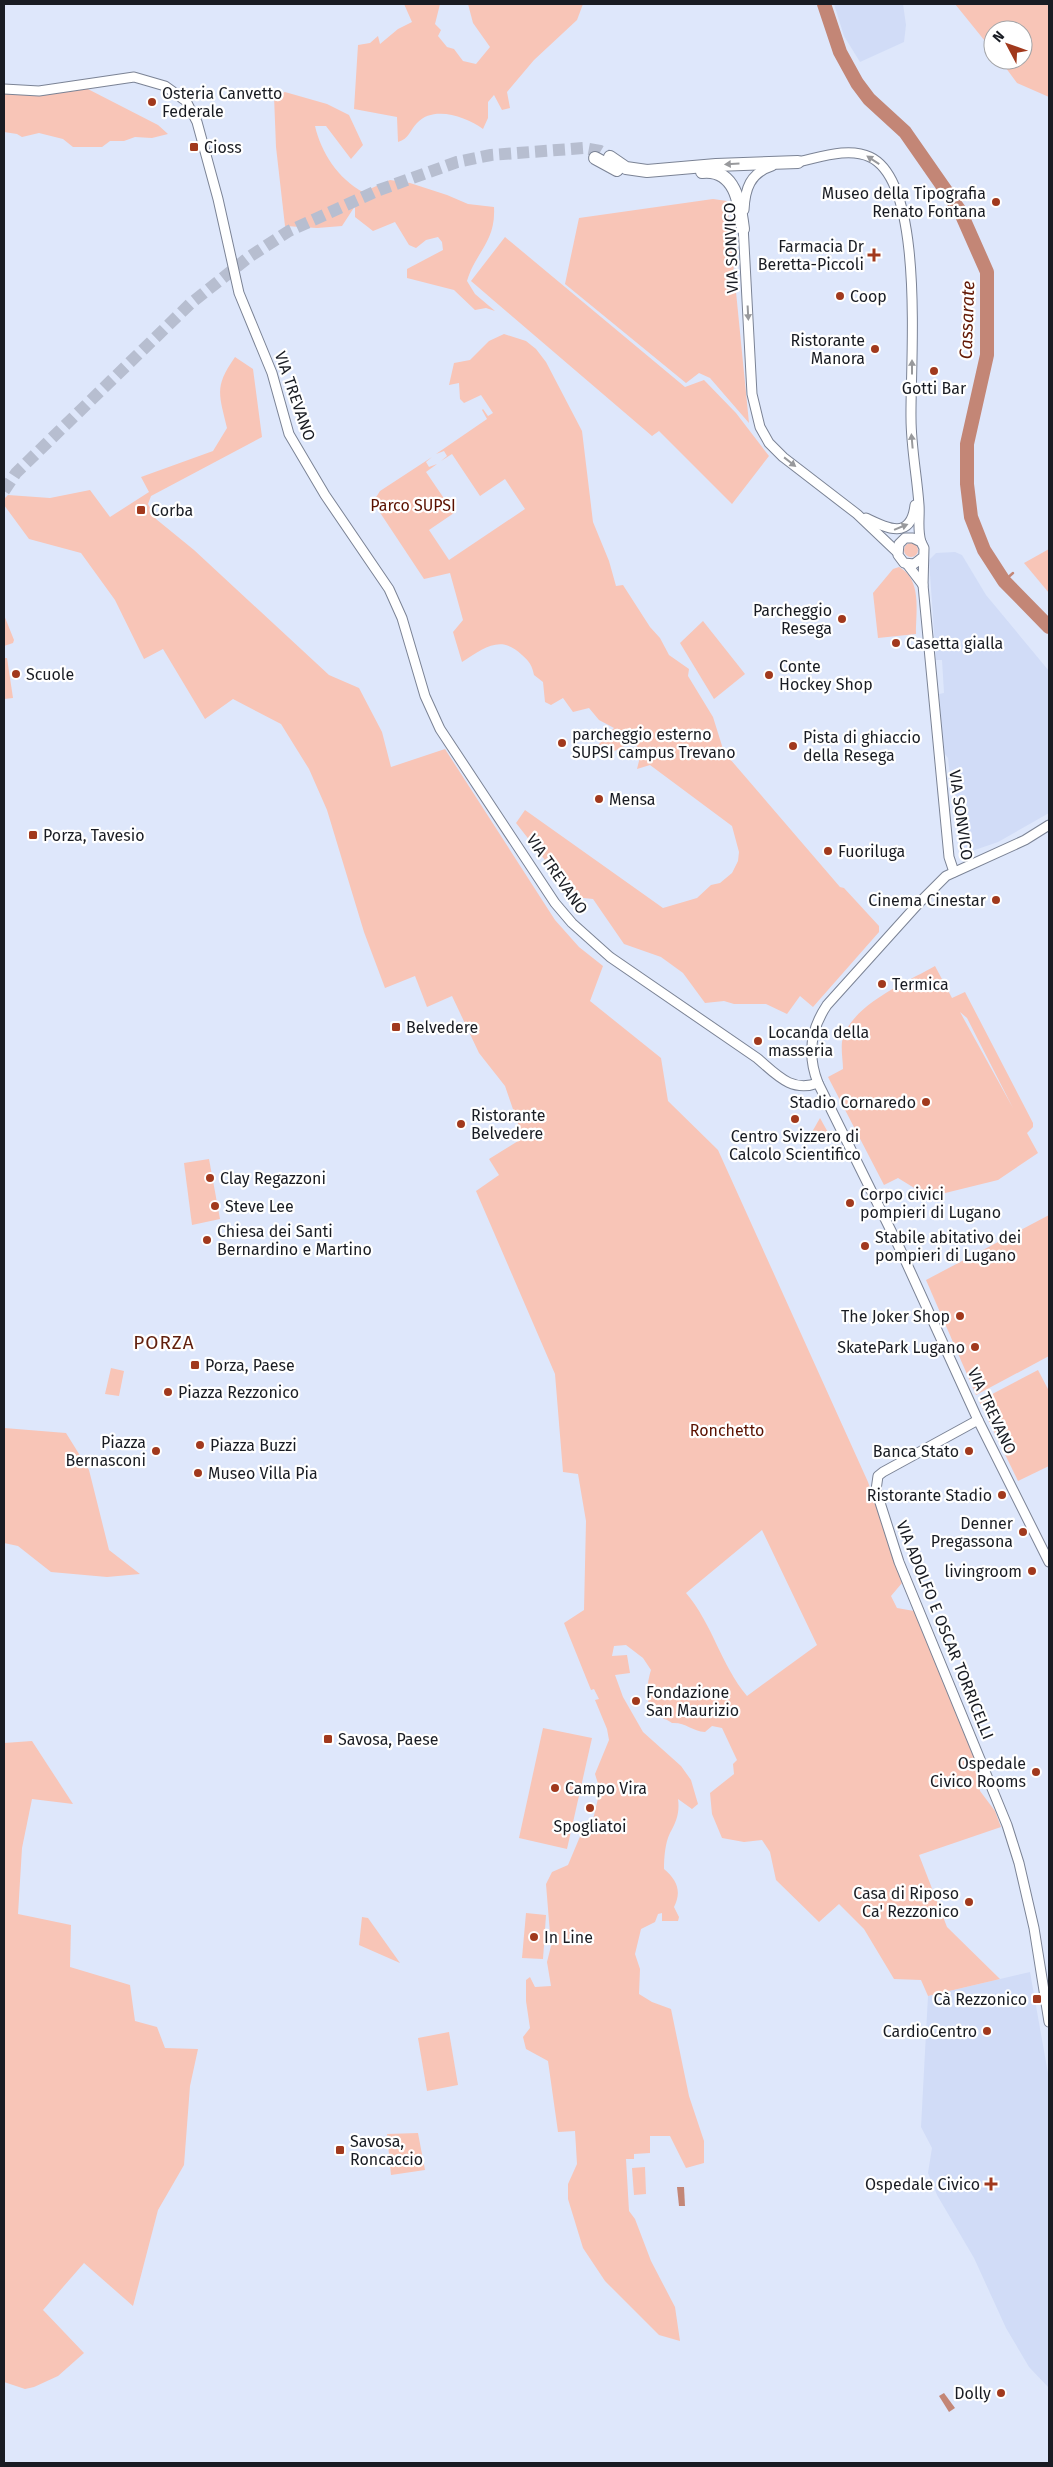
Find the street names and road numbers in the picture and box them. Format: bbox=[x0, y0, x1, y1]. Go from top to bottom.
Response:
street label: VIA SONVICO bbox=[720, 202, 742, 294]
street label: VIA TREVANO bbox=[271, 349, 319, 443]
street label: VIA SONVICO bbox=[945, 769, 977, 861]
street label: VIA TREVANO bbox=[522, 830, 592, 918]
street label: VIA TREVANO bbox=[964, 1365, 1020, 1457]
street label: VIA ADOLFO E OSCAR TORRICELLI bbox=[892, 1518, 998, 1742]

